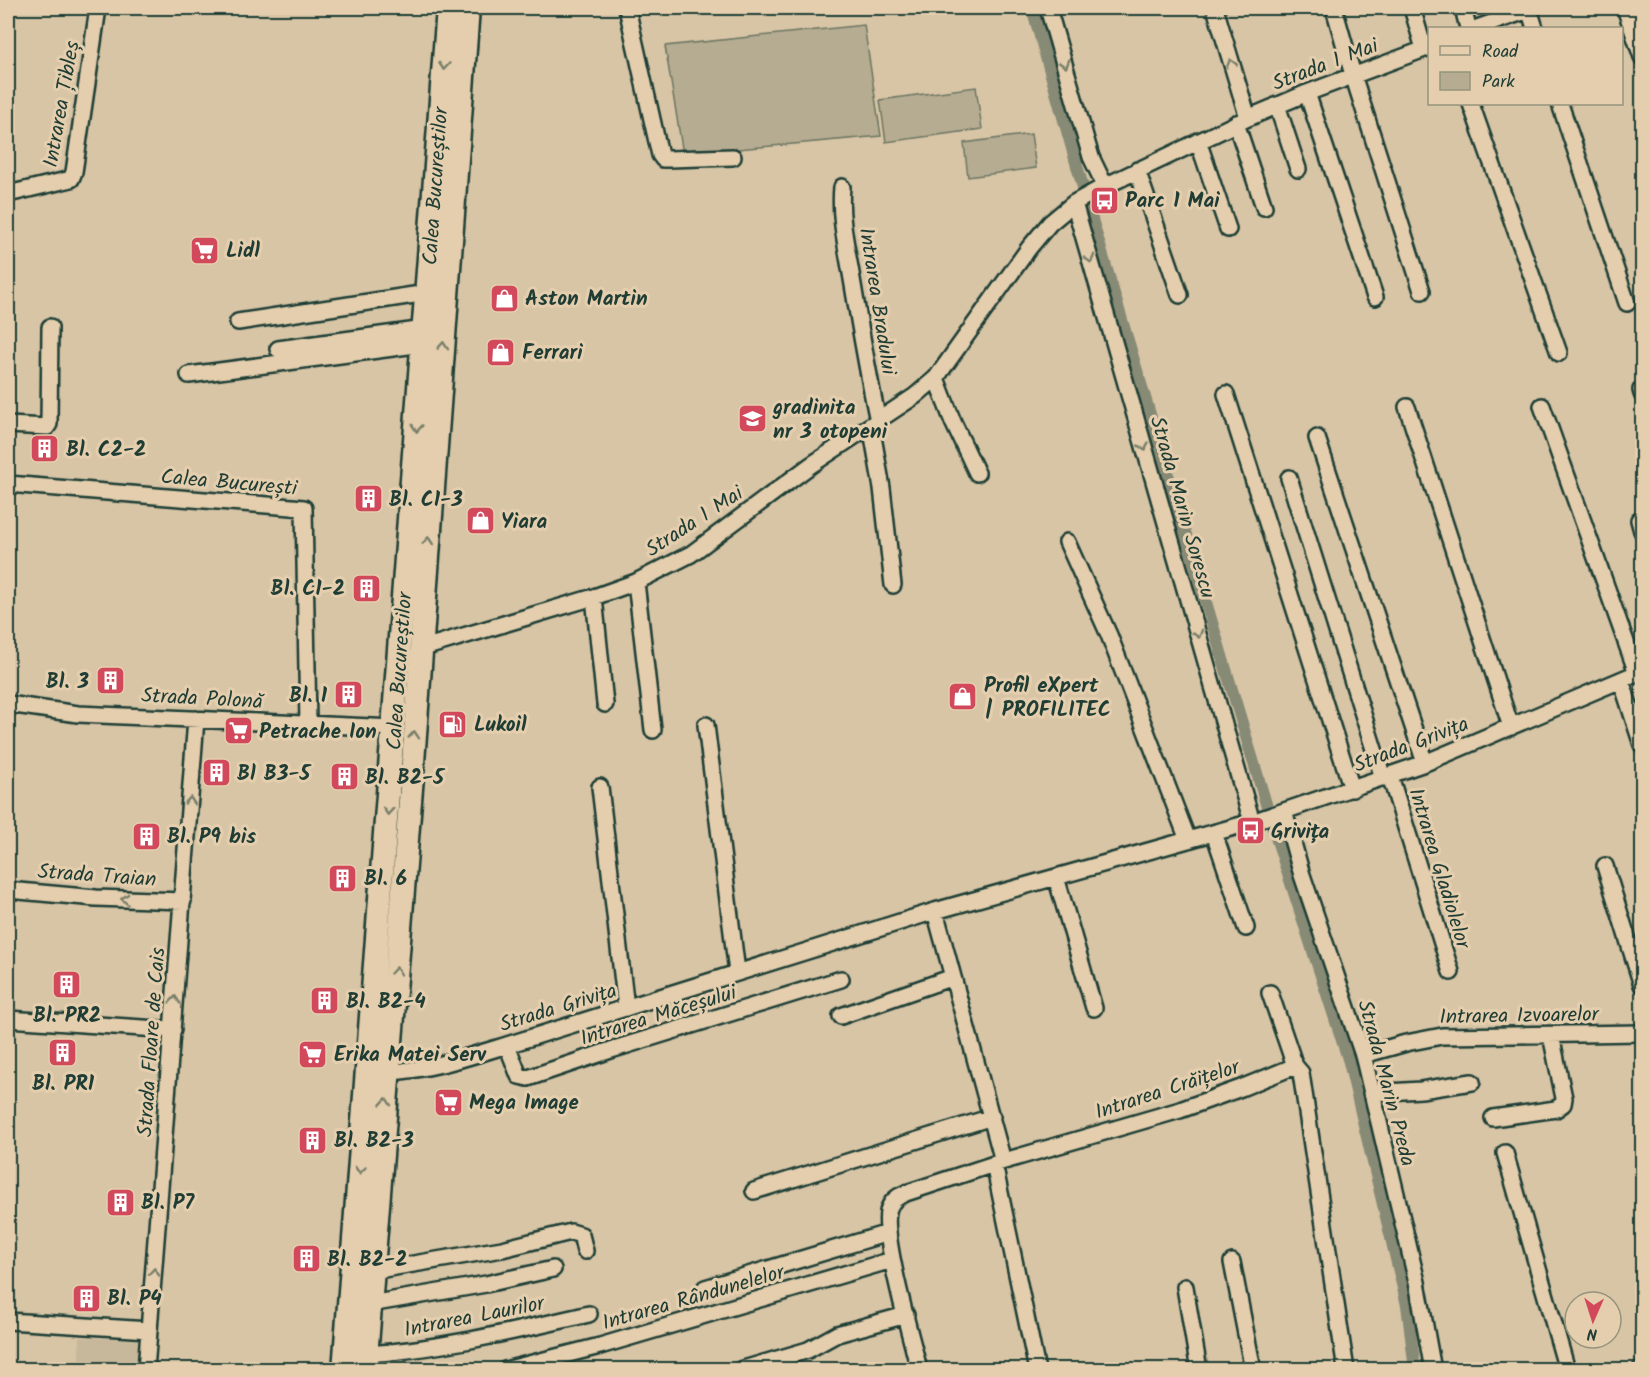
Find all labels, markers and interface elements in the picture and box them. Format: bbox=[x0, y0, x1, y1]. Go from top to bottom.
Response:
legend bbox=[1428, 27, 1623, 105]
street label: Strada 1 Mai bbox=[1268, 30, 1384, 101]
street label: Intrarea Țibleș bbox=[35, 38, 90, 170]
text: Road bbox=[1482, 38, 1519, 67]
one-way arrow bbox=[1225, 58, 1238, 68]
one-way arrow bbox=[1057, 59, 1070, 69]
one-way arrow bbox=[438, 61, 451, 70]
text: Park bbox=[1482, 68, 1515, 97]
street label: Calea Bucureștilor bbox=[415, 105, 459, 266]
bus stop icon: Parc 1 Mai bbox=[1088, 184, 1120, 216]
place label: Parc 1 Mai bbox=[1125, 185, 1220, 218]
street label: Intrarea Bradului bbox=[849, 225, 905, 378]
supermarket icon: Lidl bbox=[189, 234, 221, 266]
place label: Lidl bbox=[226, 235, 260, 268]
one-way arrow bbox=[1083, 253, 1095, 264]
shop icon: Aston Martin bbox=[488, 282, 520, 314]
place label: Aston Martin bbox=[525, 283, 648, 316]
shop icon: Ferrari bbox=[485, 336, 517, 368]
place label: Ferrari bbox=[522, 337, 583, 370]
one-way arrow bbox=[436, 342, 449, 351]
place label: gradinita nr 3 otopeni bbox=[772, 392, 888, 449]
school or university icon: gradinita nr 3 otopeni bbox=[736, 403, 768, 435]
street label: Strada Marin Sorescu bbox=[1140, 412, 1223, 602]
one-way arrow bbox=[411, 423, 424, 432]
building icon: Bl. C2-2 bbox=[29, 433, 61, 465]
place label: Bl. C2-2 bbox=[66, 434, 146, 467]
one-way arrow bbox=[1137, 441, 1149, 451]
street label: Calea București bbox=[159, 461, 299, 506]
street label: Strada 1 Mai bbox=[639, 478, 751, 566]
building icon: Bl. C1-3 bbox=[352, 483, 384, 515]
place label: Bl. C1-3 bbox=[389, 484, 463, 517]
shop icon: Yiara bbox=[464, 505, 496, 537]
place label: Yiara bbox=[501, 506, 548, 539]
one-way arrow bbox=[421, 536, 434, 545]
building icon: Bl. C1-2 bbox=[350, 572, 382, 604]
place label: Bl. C1-2 bbox=[271, 573, 345, 606]
street label: Calea Bucureștilor bbox=[379, 590, 423, 751]
one-way arrow bbox=[1191, 628, 1203, 639]
building icon: Bl. 3 bbox=[94, 665, 126, 697]
place label: Bl. 3 bbox=[46, 666, 90, 699]
place label: Profil eXpert | PROFILITEC bbox=[984, 670, 1111, 727]
building icon: Bl. 1 bbox=[332, 679, 364, 711]
street label: Strada Polonă bbox=[140, 680, 266, 719]
place label: Bl. 1 bbox=[289, 680, 328, 713]
shop icon: Profil eXpert | PROFILITEC bbox=[947, 681, 979, 713]
fuel station icon: Lukoil bbox=[437, 708, 469, 740]
street label: Strada Grivița bbox=[1349, 708, 1474, 782]
place label: Lukoil bbox=[474, 709, 527, 742]
supermarket icon: Petrache Ion bbox=[222, 715, 254, 747]
place label: Petrache Ion bbox=[259, 716, 377, 749]
one-way arrow bbox=[408, 731, 421, 740]
building icon: Bl B3-5 bbox=[200, 757, 232, 789]
place label: Bl B3-5 bbox=[237, 758, 313, 791]
building icon: Bl. B2-5 bbox=[328, 761, 360, 793]
place label: Bl. B2-5 bbox=[365, 762, 446, 795]
street label: Intrarea Gladiolelor bbox=[1398, 784, 1479, 954]
one-way arrow bbox=[184, 797, 197, 806]
one-way arrow bbox=[382, 806, 395, 815]
bus stop icon: Grivița bbox=[1234, 815, 1266, 847]
place label: Grivița bbox=[1271, 816, 1330, 849]
building icon: Bl. P9 bis bbox=[130, 820, 162, 852]
place label: Bl. P9 bis bbox=[167, 821, 256, 854]
street label: Strada Traian bbox=[36, 856, 157, 897]
building icon: Bl. 6 bbox=[327, 862, 359, 894]
place label: Bl. 6 bbox=[364, 863, 407, 896]
one-way arrow bbox=[120, 892, 129, 905]
street label: Strada Floare de Cais bbox=[129, 946, 176, 1138]
one-way arrow bbox=[389, 967, 402, 976]
building icon: Bl. PR2 bbox=[51, 968, 83, 1000]
street label: Strada Grivița bbox=[496, 975, 621, 1042]
street label: Intrarea Măceșului bbox=[576, 977, 742, 1056]
building icon: Bl. B2-4 bbox=[309, 985, 341, 1017]
place label: Bl. B2-4 bbox=[346, 986, 426, 1019]
one-way arrow bbox=[168, 995, 181, 1005]
street label: Strada Marin Preda bbox=[1347, 997, 1424, 1170]
street label: Intrarea Izvoarelor bbox=[1439, 999, 1600, 1034]
place label: Bl. PR2 bbox=[33, 1000, 101, 1033]
building icon: Bl. PR1 bbox=[47, 1036, 79, 1068]
supermarket icon: Erika Matei Serv bbox=[297, 1038, 329, 1070]
place label: Erika Matei Serv bbox=[334, 1039, 487, 1072]
street label: Intrarea Crăițelor bbox=[1091, 1051, 1245, 1129]
place label: Bl. PR1 bbox=[32, 1068, 95, 1101]
supermarket icon: Mega Image bbox=[432, 1086, 464, 1118]
place label: Mega Image bbox=[469, 1087, 579, 1120]
one-way arrow bbox=[379, 1097, 392, 1106]
building icon: Bl. B2-3 bbox=[297, 1124, 329, 1156]
place label: Bl. B2-3 bbox=[334, 1125, 414, 1158]
one-way arrow bbox=[354, 1165, 367, 1174]
building icon: Bl. P7 bbox=[104, 1186, 136, 1218]
place label: Bl. P7 bbox=[141, 1187, 195, 1220]
building icon: Bl. B2-2 bbox=[290, 1243, 322, 1275]
place label: Bl. B2-2 bbox=[327, 1244, 408, 1277]
street label: Intrarea Rândunelelor bbox=[598, 1256, 789, 1340]
one-way arrow bbox=[147, 1267, 160, 1276]
building icon: Bl. P4 bbox=[70, 1282, 102, 1314]
place label: Bl. P4 bbox=[107, 1283, 162, 1316]
street label: Intrarea Laurilor bbox=[401, 1288, 548, 1347]
north arrow bbox=[1563, 1290, 1623, 1350]
text: N bbox=[1587, 1321, 1598, 1346]

